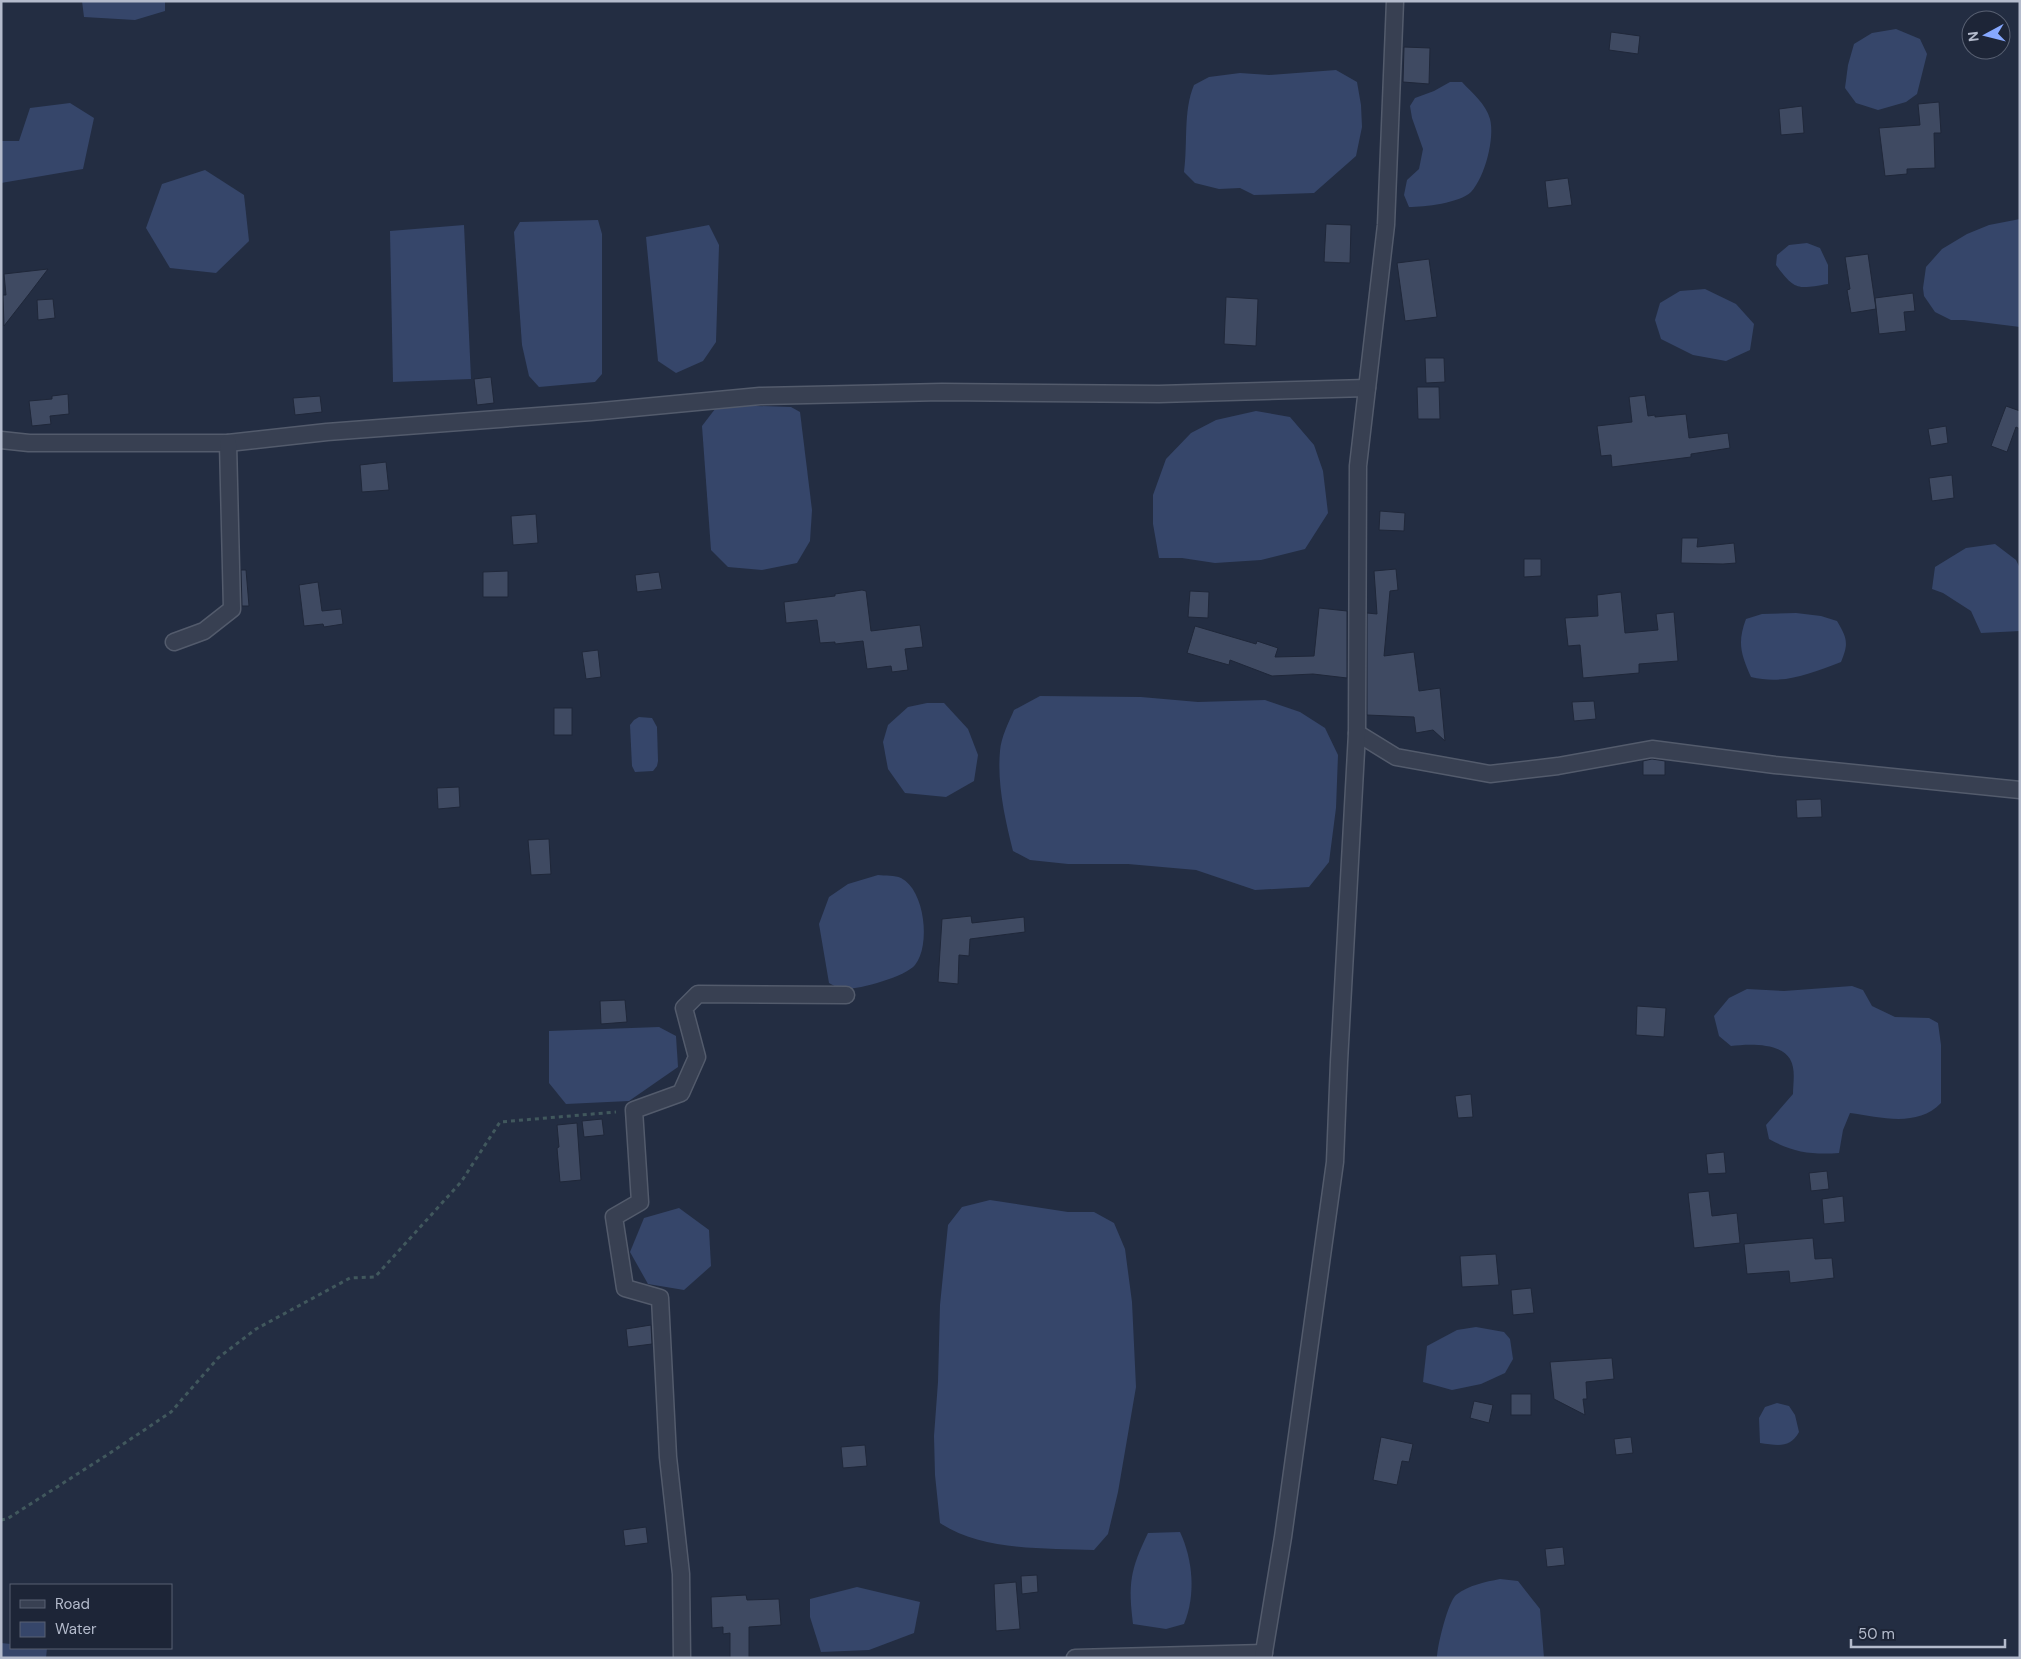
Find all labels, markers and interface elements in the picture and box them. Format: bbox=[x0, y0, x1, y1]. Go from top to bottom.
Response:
north arrow bbox=[1961, 10, 2011, 60]
text: N bbox=[1964, 30, 1983, 43]
legend bbox=[10, 1584, 172, 1649]
text: Road bbox=[55, 1594, 90, 1614]
scale bar bbox=[1851, 1616, 2005, 1648]
text: Water bbox=[55, 1619, 97, 1639]
text: 50 m bbox=[1858, 1624, 1895, 1644]

